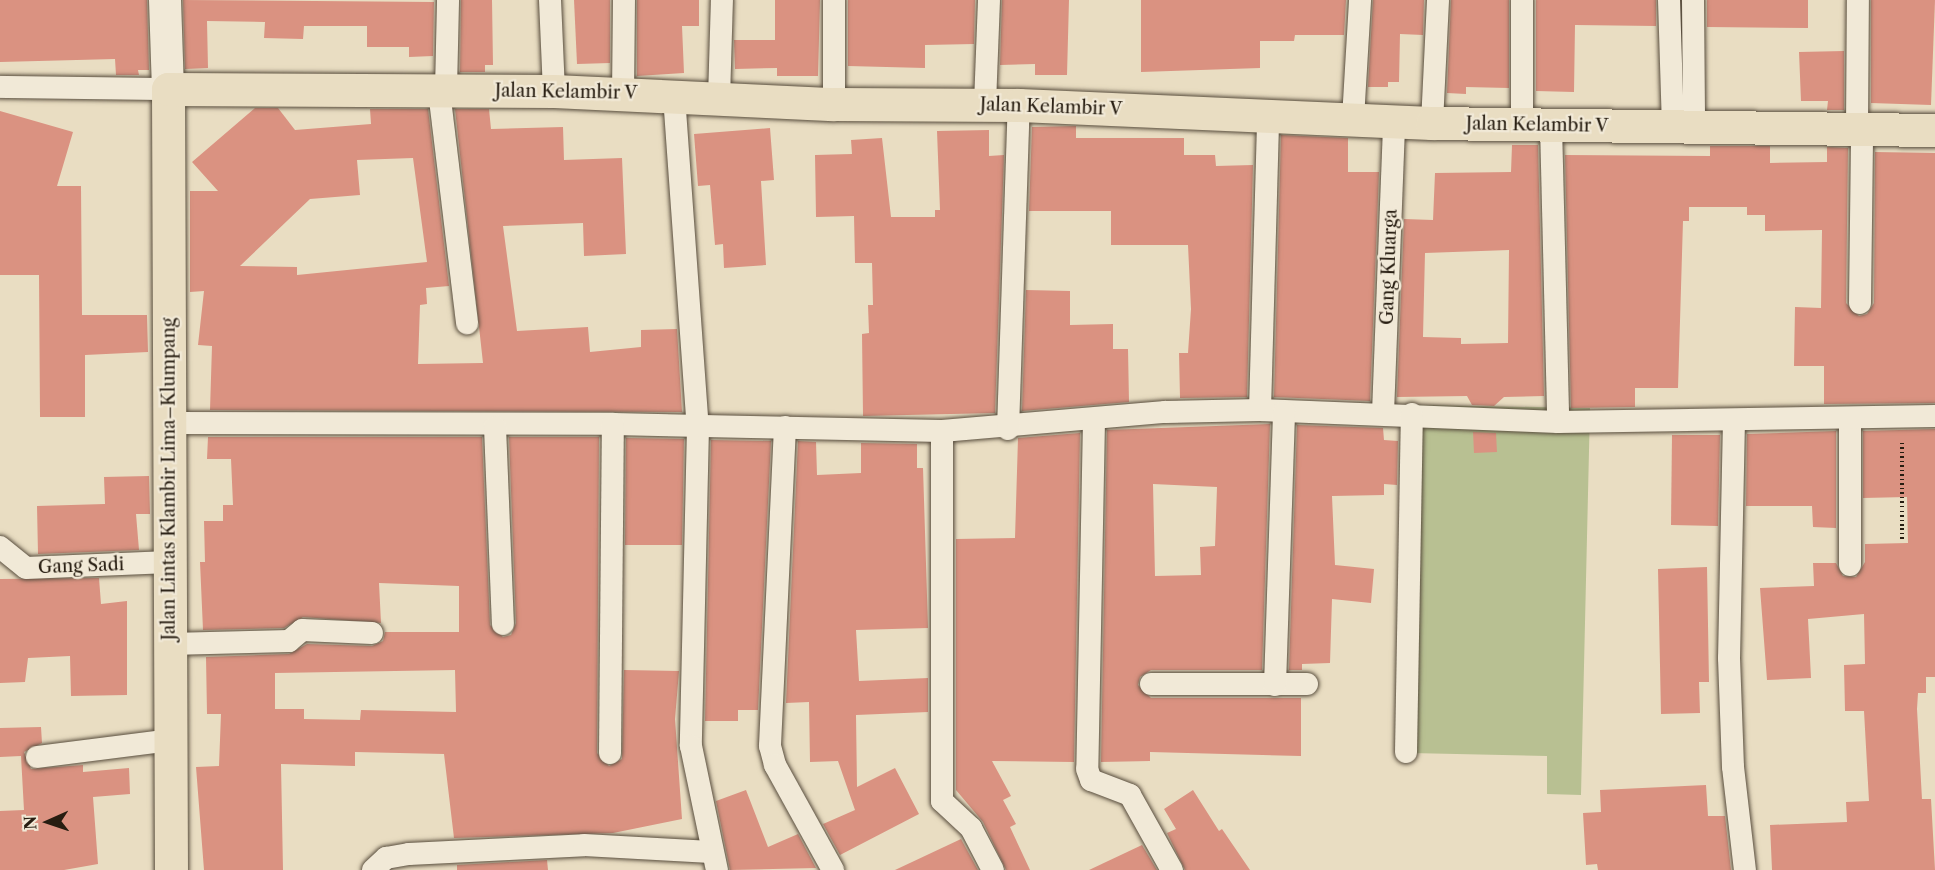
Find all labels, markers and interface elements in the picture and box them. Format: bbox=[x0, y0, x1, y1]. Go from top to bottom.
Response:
street label: Jalan Kelambir V bbox=[494, 80, 638, 104]
street label: Jalan Kelambir V bbox=[979, 94, 1123, 120]
street label: Jalan Kelambir V bbox=[1465, 113, 1609, 137]
street label: Gang Kluarga bbox=[1376, 209, 1402, 325]
street label: Jalan Lintas Klambir Lima–Klumpang bbox=[158, 317, 180, 641]
street label: Gang Sadi bbox=[38, 554, 124, 578]
north arrow bbox=[18, 792, 78, 852]
text: N bbox=[20, 815, 40, 830]

